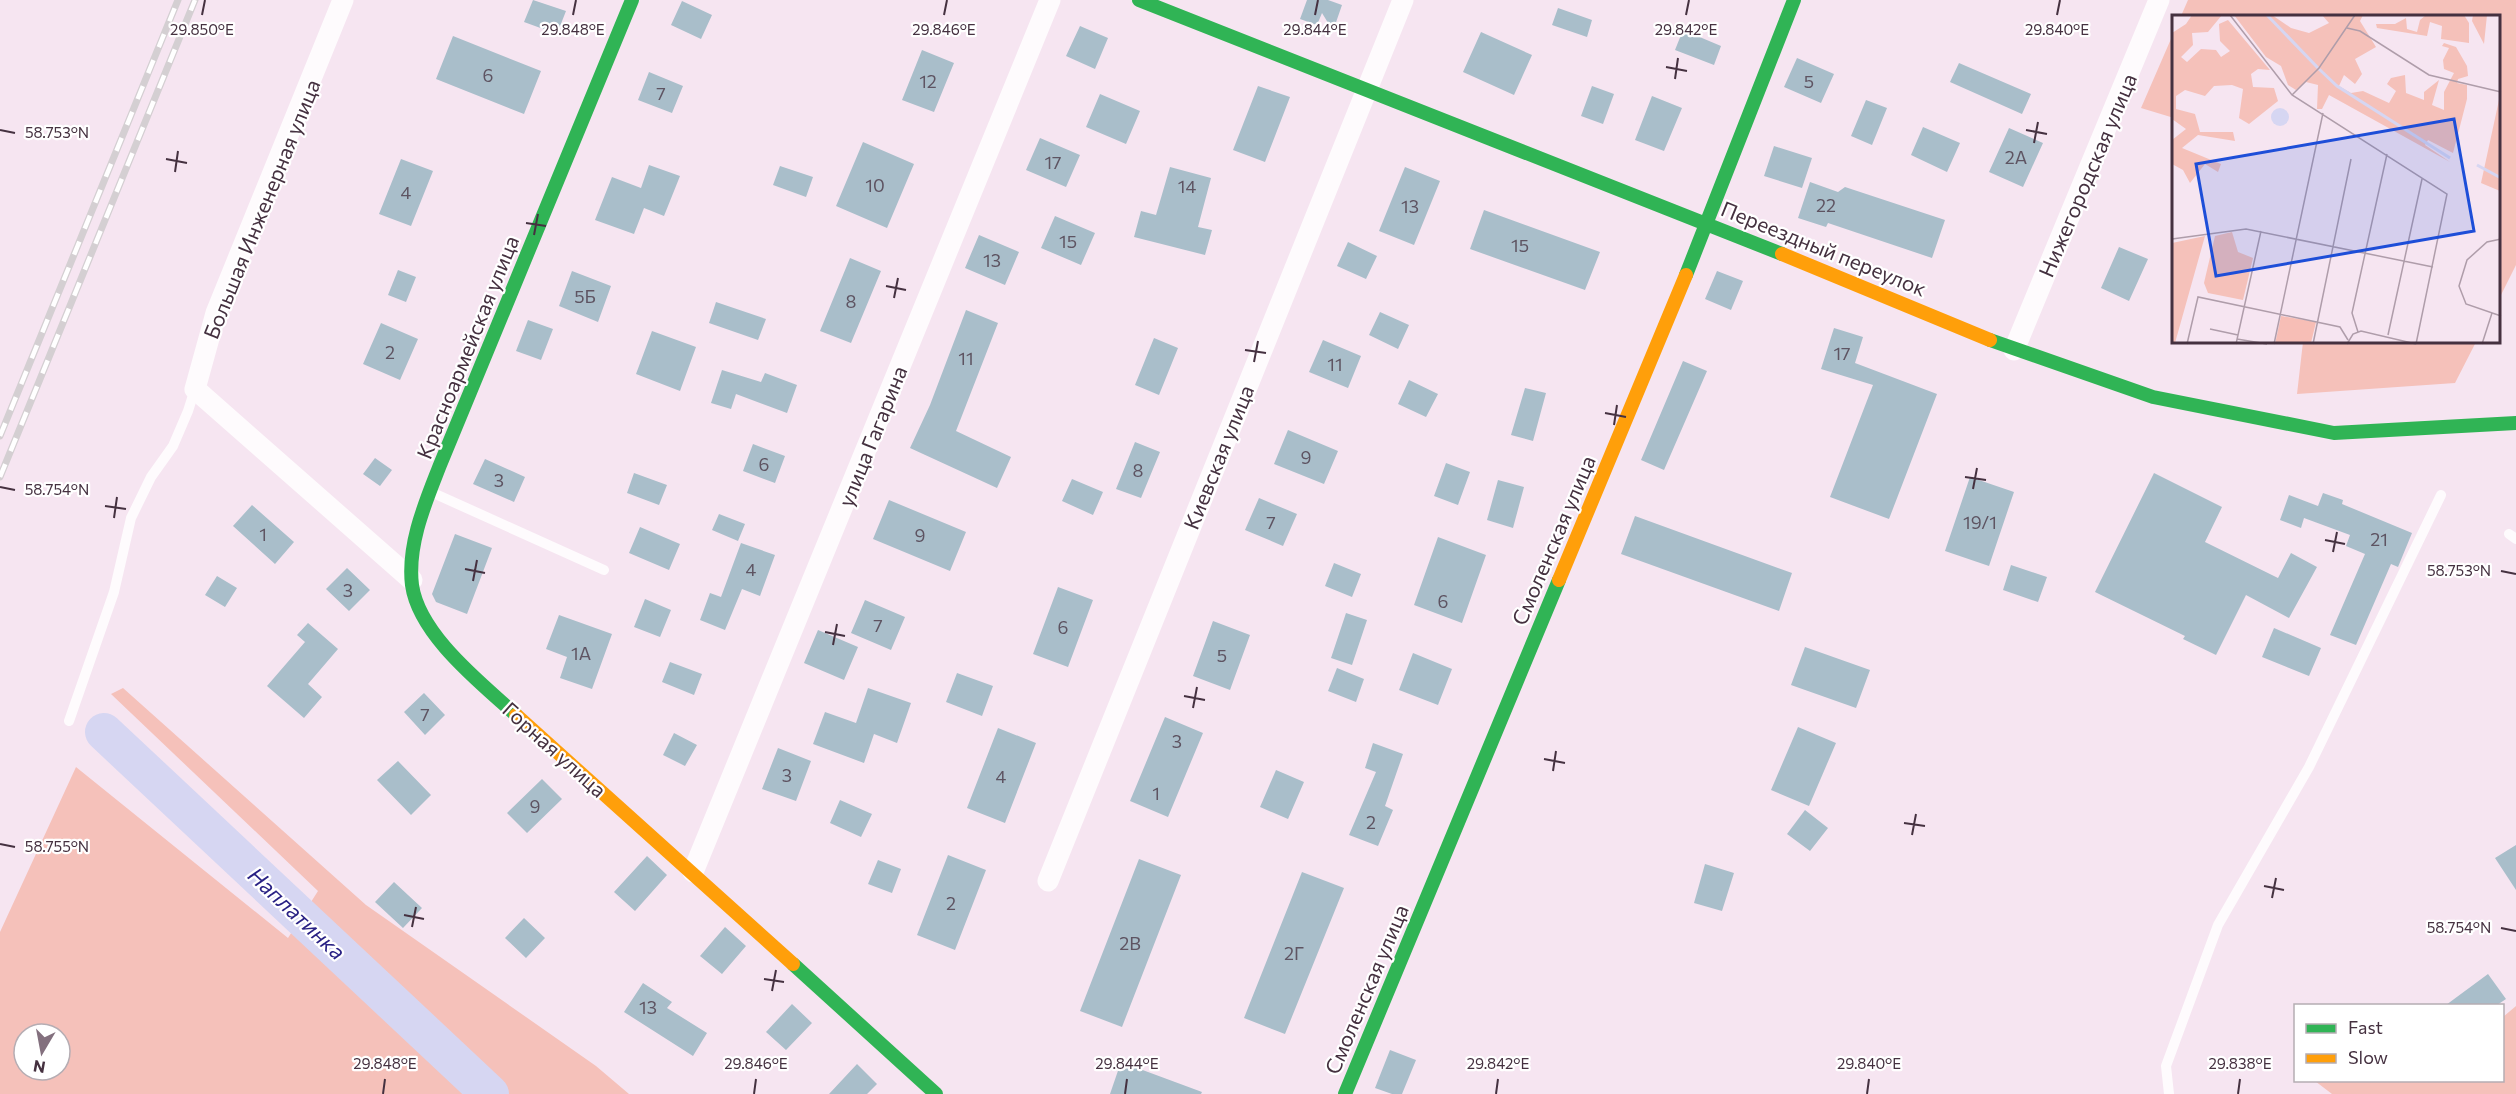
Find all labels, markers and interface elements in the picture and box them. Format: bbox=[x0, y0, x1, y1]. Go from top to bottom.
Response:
inset map bbox=[2172, 15, 2501, 344]
text: 29.850°E bbox=[170, 20, 234, 38]
text: 29.848°E bbox=[541, 20, 605, 38]
text: 29.846°E bbox=[912, 20, 976, 38]
text: 29.844°E bbox=[1283, 20, 1347, 38]
text: 29.842°E bbox=[1655, 20, 1717, 38]
text: 29.840°E bbox=[2025, 20, 2089, 38]
house number: 6 bbox=[483, 64, 493, 86]
street label: Нижегородская улица bbox=[2033, 69, 2141, 281]
house number: 12 bbox=[919, 70, 937, 92]
house number: 5 bbox=[1804, 70, 1814, 92]
street label: Большая Инженерная улица bbox=[197, 76, 325, 342]
house number: 7 bbox=[656, 82, 666, 104]
text: 58.753°N bbox=[25, 123, 89, 141]
house number: 2А bbox=[2005, 146, 2027, 168]
house number: 17 bbox=[1044, 151, 1062, 173]
house number: 10 bbox=[865, 174, 885, 196]
house number: 14 bbox=[1178, 175, 1196, 197]
house number: 4 bbox=[401, 181, 412, 203]
house number: 22 bbox=[1816, 194, 1836, 216]
house number: 13 bbox=[1401, 195, 1419, 217]
street label: Переездный переулок bbox=[1718, 195, 1930, 301]
house number: 15 bbox=[1059, 230, 1077, 252]
street label: Красноармейская улица bbox=[411, 232, 523, 462]
house number: 15 bbox=[1511, 234, 1529, 256]
house number: 13 bbox=[983, 249, 1001, 271]
house number: 5Б bbox=[574, 285, 596, 307]
house number: 8 bbox=[846, 290, 857, 312]
house number: 2 bbox=[385, 341, 395, 363]
house number: 17 bbox=[1833, 342, 1851, 364]
house number: 11 bbox=[958, 347, 974, 369]
house number: 11 bbox=[1327, 353, 1343, 375]
street label: улица Гагарина bbox=[832, 362, 912, 510]
street label: Киевская улица bbox=[1178, 381, 1258, 533]
house number: 9 bbox=[1301, 446, 1311, 468]
street label: Смоленская улица bbox=[1506, 451, 1600, 629]
house number: 6 bbox=[759, 453, 769, 475]
house number: 8 bbox=[1133, 459, 1144, 481]
house number: 3 bbox=[494, 469, 504, 491]
text: 58.754°N bbox=[25, 480, 89, 498]
house number: 7 bbox=[1266, 511, 1276, 533]
house number: 19/1 bbox=[1963, 511, 1997, 533]
house number: 1 bbox=[259, 523, 267, 545]
house number: 9 bbox=[915, 524, 925, 546]
house number: 21 bbox=[2370, 528, 2388, 550]
house number: 4 bbox=[746, 558, 757, 580]
text: 58.753°N bbox=[2427, 561, 2491, 579]
house number: 3 bbox=[343, 579, 353, 601]
house number: 6 bbox=[1438, 590, 1448, 612]
house number: 7 bbox=[873, 614, 883, 636]
house number: 6 bbox=[1058, 616, 1068, 638]
house number: 1A bbox=[571, 642, 591, 664]
house number: 5 bbox=[1217, 644, 1227, 666]
street label: Горная улица bbox=[498, 696, 612, 802]
house number: 7 bbox=[420, 703, 430, 725]
house number: 3 bbox=[1172, 730, 1182, 752]
house number: 3 bbox=[782, 764, 792, 786]
house number: 4 bbox=[996, 765, 1007, 787]
house number: 1 bbox=[1152, 782, 1160, 804]
house number: 9 bbox=[530, 795, 540, 817]
house number: 2 bbox=[1366, 811, 1376, 833]
text: 58.755°N bbox=[25, 837, 89, 855]
water label: Наплатинка bbox=[243, 861, 351, 965]
house number: 2 bbox=[946, 892, 956, 914]
street label: Смоленская улица bbox=[1319, 900, 1413, 1078]
text: 58.754°N bbox=[2427, 918, 2491, 936]
house number: 2В bbox=[1119, 932, 1141, 954]
house number: 2Г bbox=[1284, 942, 1304, 964]
house number: 13 bbox=[639, 996, 657, 1018]
legend bbox=[2294, 1004, 2504, 1082]
text: Fast bbox=[2348, 1016, 2383, 1038]
north arrow bbox=[12, 1022, 72, 1082]
text: Slow bbox=[2348, 1046, 2388, 1068]
text: 29.848°E bbox=[353, 1054, 417, 1072]
text: 29.846°E bbox=[724, 1054, 788, 1072]
text: 29.844°E bbox=[1095, 1054, 1159, 1072]
text: 29.842°E bbox=[1467, 1054, 1529, 1072]
text: 29.840°E bbox=[1837, 1054, 1901, 1072]
text: 29.838°E bbox=[2208, 1054, 2272, 1072]
text: N bbox=[32, 1057, 47, 1078]

